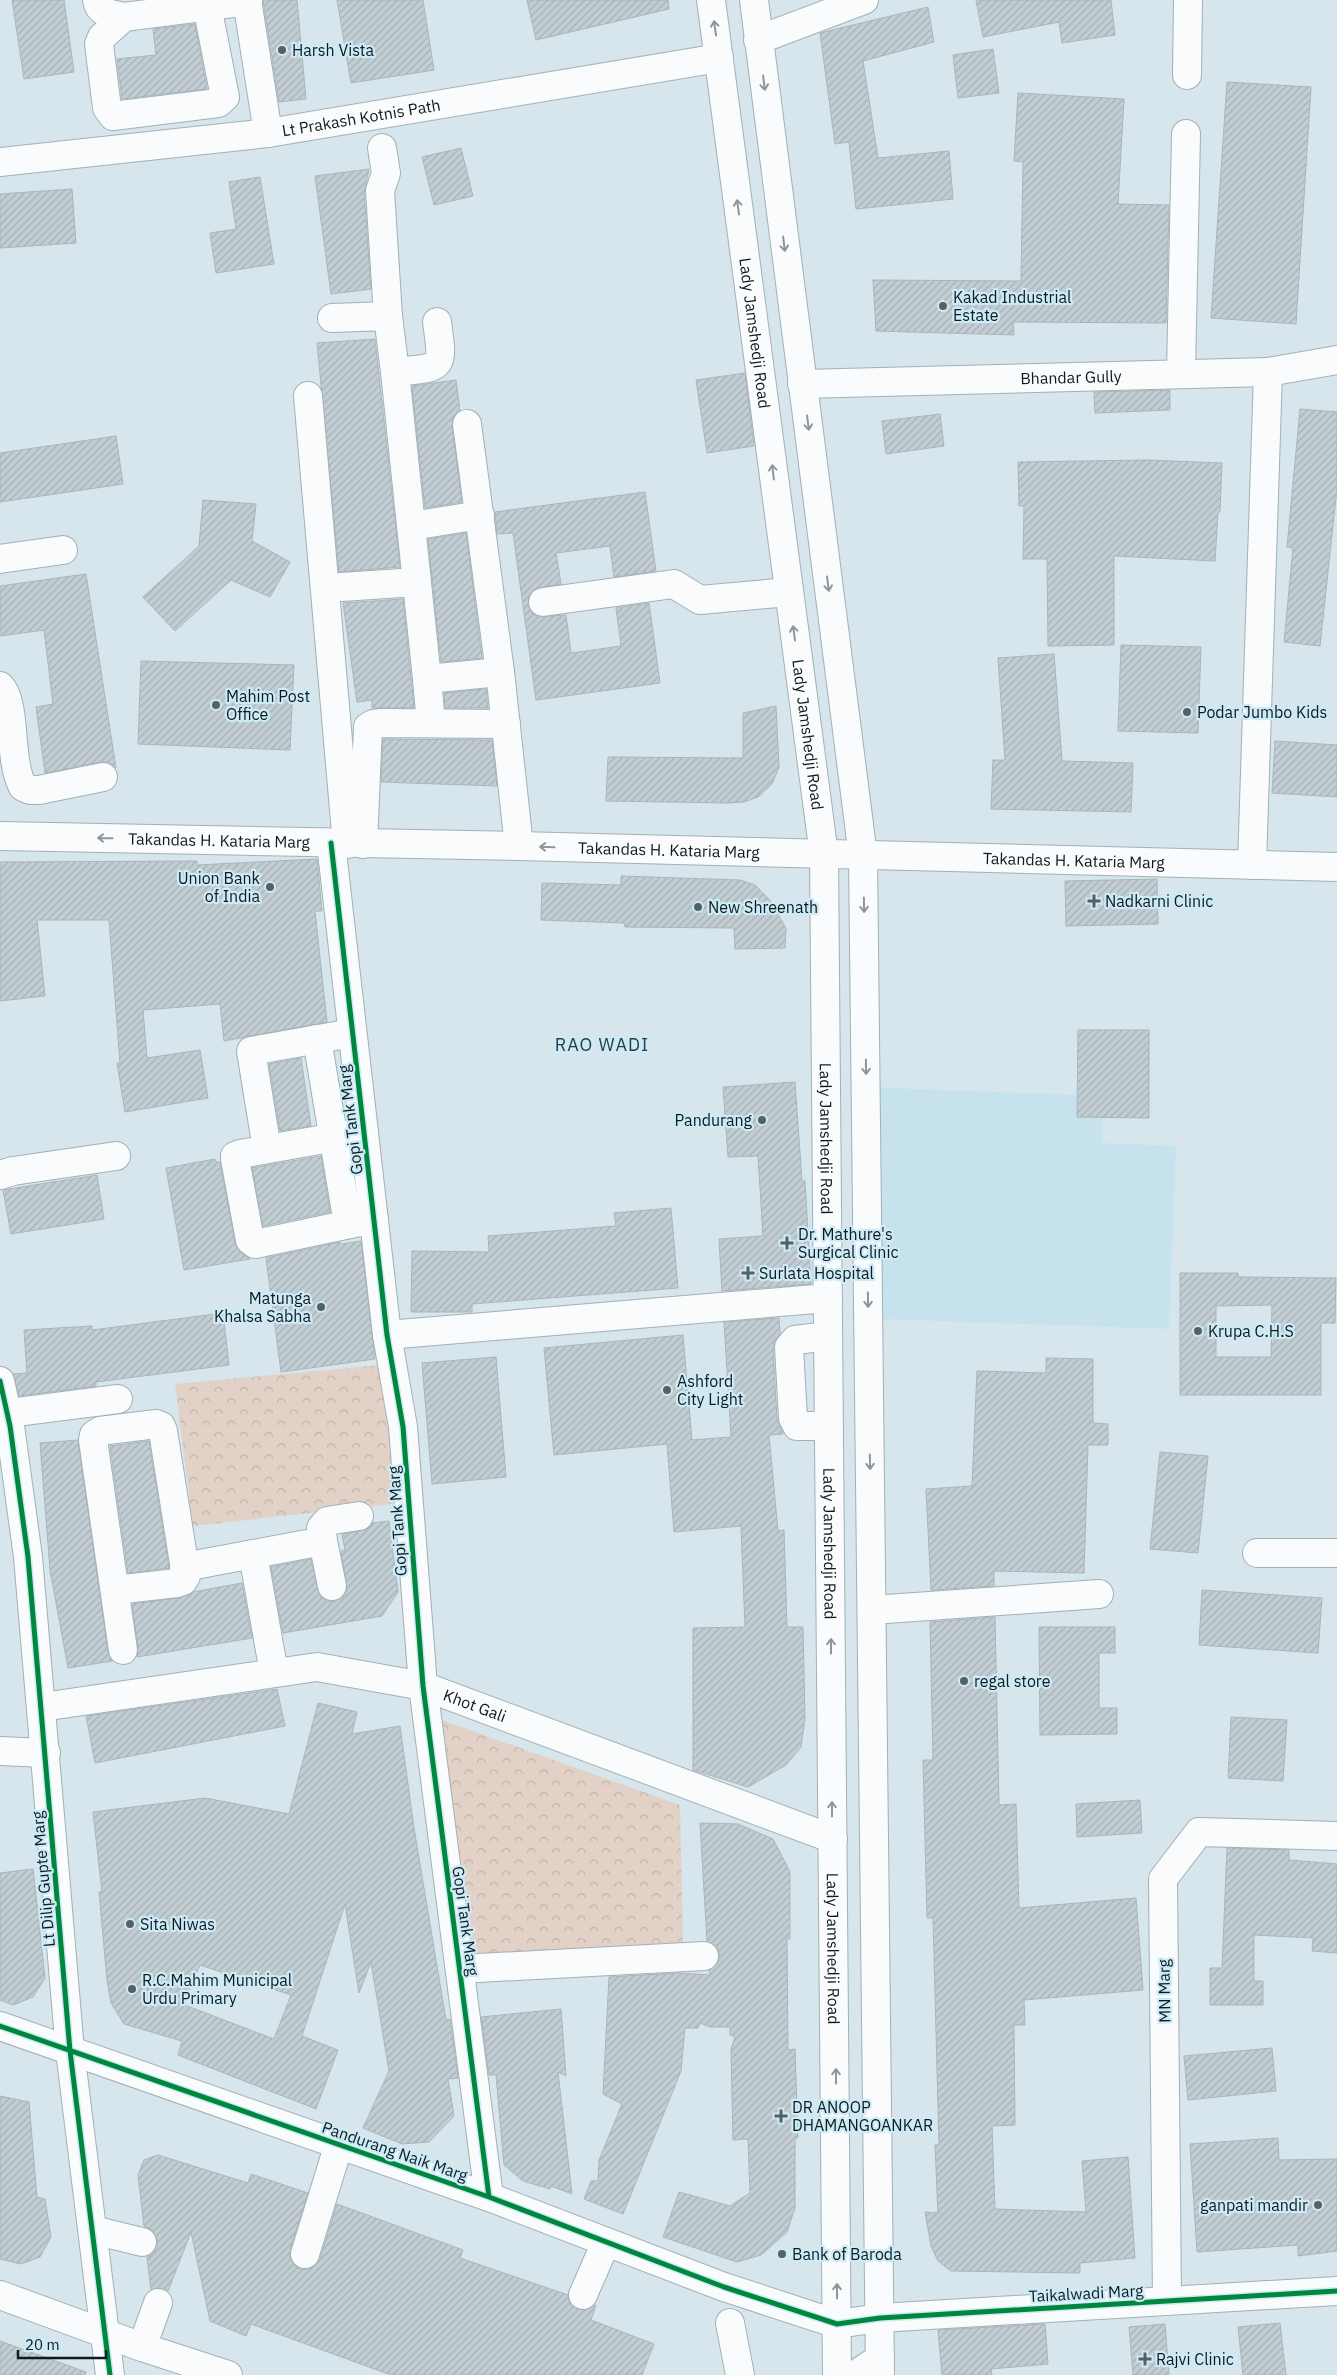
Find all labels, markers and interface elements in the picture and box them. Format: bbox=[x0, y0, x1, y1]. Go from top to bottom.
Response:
one-way arrow bbox=[710, 21, 720, 37]
place label: Harsh Vista bbox=[292, 40, 374, 60]
marker: Harsh Vista bbox=[276, 44, 288, 56]
one-way arrow bbox=[759, 75, 769, 91]
street label: Lt Prakash Kotnis Path bbox=[280, 94, 442, 141]
one-way arrow bbox=[733, 199, 743, 215]
one-way arrow bbox=[780, 236, 790, 252]
street label: Lady Jamshedji Road bbox=[735, 257, 775, 410]
place label: Kakad Industrial Estate bbox=[953, 287, 1071, 325]
marker: Kakad Industrial Estate bbox=[937, 300, 949, 312]
street label: Bhandar Gully bbox=[1020, 366, 1122, 388]
one-way arrow bbox=[803, 415, 813, 431]
one-way arrow bbox=[768, 464, 778, 480]
one-way arrow bbox=[823, 576, 833, 592]
one-way arrow bbox=[789, 626, 799, 642]
street label: Lady Jamshedji Road bbox=[788, 658, 828, 811]
place label: Mahim Post Office bbox=[226, 686, 310, 724]
marker: Mahim Post Office bbox=[210, 699, 222, 711]
place label: Podar Jumbo Kids bbox=[1197, 702, 1327, 722]
marker: Podar Jumbo Kids bbox=[1181, 706, 1193, 718]
street label: Takandas H. Kataria Marg bbox=[128, 828, 311, 852]
one-way arrow bbox=[97, 833, 114, 843]
street label: Takandas H. Kataria Marg bbox=[578, 838, 761, 862]
one-way arrow bbox=[540, 842, 556, 851]
street label: Takandas H. Kataria Marg bbox=[983, 848, 1165, 873]
place label: Union Bank of India bbox=[178, 868, 261, 906]
marker: Union Bank of India bbox=[264, 881, 276, 893]
place label: Nadkarni Clinic bbox=[1105, 891, 1213, 911]
marker: Nadkarni Clinic bbox=[1087, 894, 1101, 908]
one-way arrow bbox=[859, 896, 869, 912]
place label: New Shreenath bbox=[708, 897, 818, 917]
marker: New Shreenath bbox=[692, 901, 704, 913]
district label: RAO WADI bbox=[555, 1033, 649, 1056]
one-way arrow bbox=[861, 1058, 871, 1075]
street label: Gopi Tank Marg bbox=[333, 1063, 367, 1176]
street label: Lady Jamshedji Road bbox=[816, 1063, 837, 1215]
place label: Pandurang bbox=[675, 1110, 753, 1130]
marker: Pandurang bbox=[756, 1114, 768, 1126]
place label: Dr. Mathure's Surgical Clinic bbox=[798, 1224, 898, 1262]
marker: Dr. Mathure's Surgical Clinic bbox=[780, 1236, 794, 1250]
place label: Surlata Hospital bbox=[759, 1263, 874, 1283]
marker: Surlata Hospital bbox=[741, 1266, 755, 1280]
place label: Matunga Khalsa Sabha bbox=[214, 1288, 311, 1326]
one-way arrow bbox=[864, 1291, 873, 1307]
marker: Matunga Khalsa Sabha bbox=[315, 1301, 327, 1313]
place label: Krupa C.H.S bbox=[1208, 1321, 1294, 1341]
marker: Krupa C.H.S bbox=[1192, 1325, 1204, 1337]
place label: Ashford City Light bbox=[677, 1371, 743, 1409]
marker: Ashford City Light bbox=[661, 1384, 673, 1396]
one-way arrow bbox=[865, 1454, 875, 1470]
street label: Gopi Tank Marg bbox=[383, 1465, 411, 1577]
street label: Lady Jamshedji Road bbox=[819, 1468, 841, 1620]
one-way arrow bbox=[826, 1639, 836, 1655]
place label: regal store bbox=[974, 1671, 1051, 1691]
marker: regal store bbox=[958, 1675, 970, 1687]
street label: Khot Gali bbox=[441, 1685, 509, 1726]
one-way arrow bbox=[827, 1801, 837, 1818]
street label: Lt Dilip Gupte Marg bbox=[27, 1810, 59, 1948]
street label: Gopi Tank Marg bbox=[448, 1865, 484, 1978]
street label: Lady Jamshedji Road bbox=[823, 1872, 844, 2025]
place label: Sita Niwas bbox=[140, 1914, 215, 1934]
marker: Sita Niwas bbox=[124, 1918, 136, 1930]
street label: MN Marg bbox=[1153, 1958, 1175, 2023]
place label: R.C.Mahim Municipal Urdu Primary bbox=[142, 1970, 292, 2008]
marker: R.C.Mahim Municipal Urdu Primary bbox=[126, 1983, 138, 1995]
one-way arrow bbox=[831, 2069, 840, 2085]
place label: DR ANOOP DHAMANGOANKAR bbox=[792, 2097, 933, 2135]
marker: DR ANOOP DHAMANGOANKAR bbox=[774, 2109, 788, 2123]
street label: Pandurang Naik Marg bbox=[320, 2117, 471, 2185]
place label: ganpati mandir bbox=[1200, 2195, 1308, 2215]
marker: ganpati mandir bbox=[1312, 2199, 1324, 2211]
place label: Bank of Baroda bbox=[792, 2244, 902, 2264]
marker: Bank of Baroda bbox=[776, 2248, 788, 2260]
street label: Taikalwadi Marg bbox=[1028, 2280, 1144, 2306]
one-way arrow bbox=[832, 2284, 842, 2300]
scale bar bbox=[18, 2328, 105, 2360]
text: 20 m bbox=[25, 2335, 60, 2354]
place label: Rajvi Clinic bbox=[1156, 2349, 1234, 2369]
marker: Rajvi Clinic bbox=[1138, 2352, 1152, 2366]

